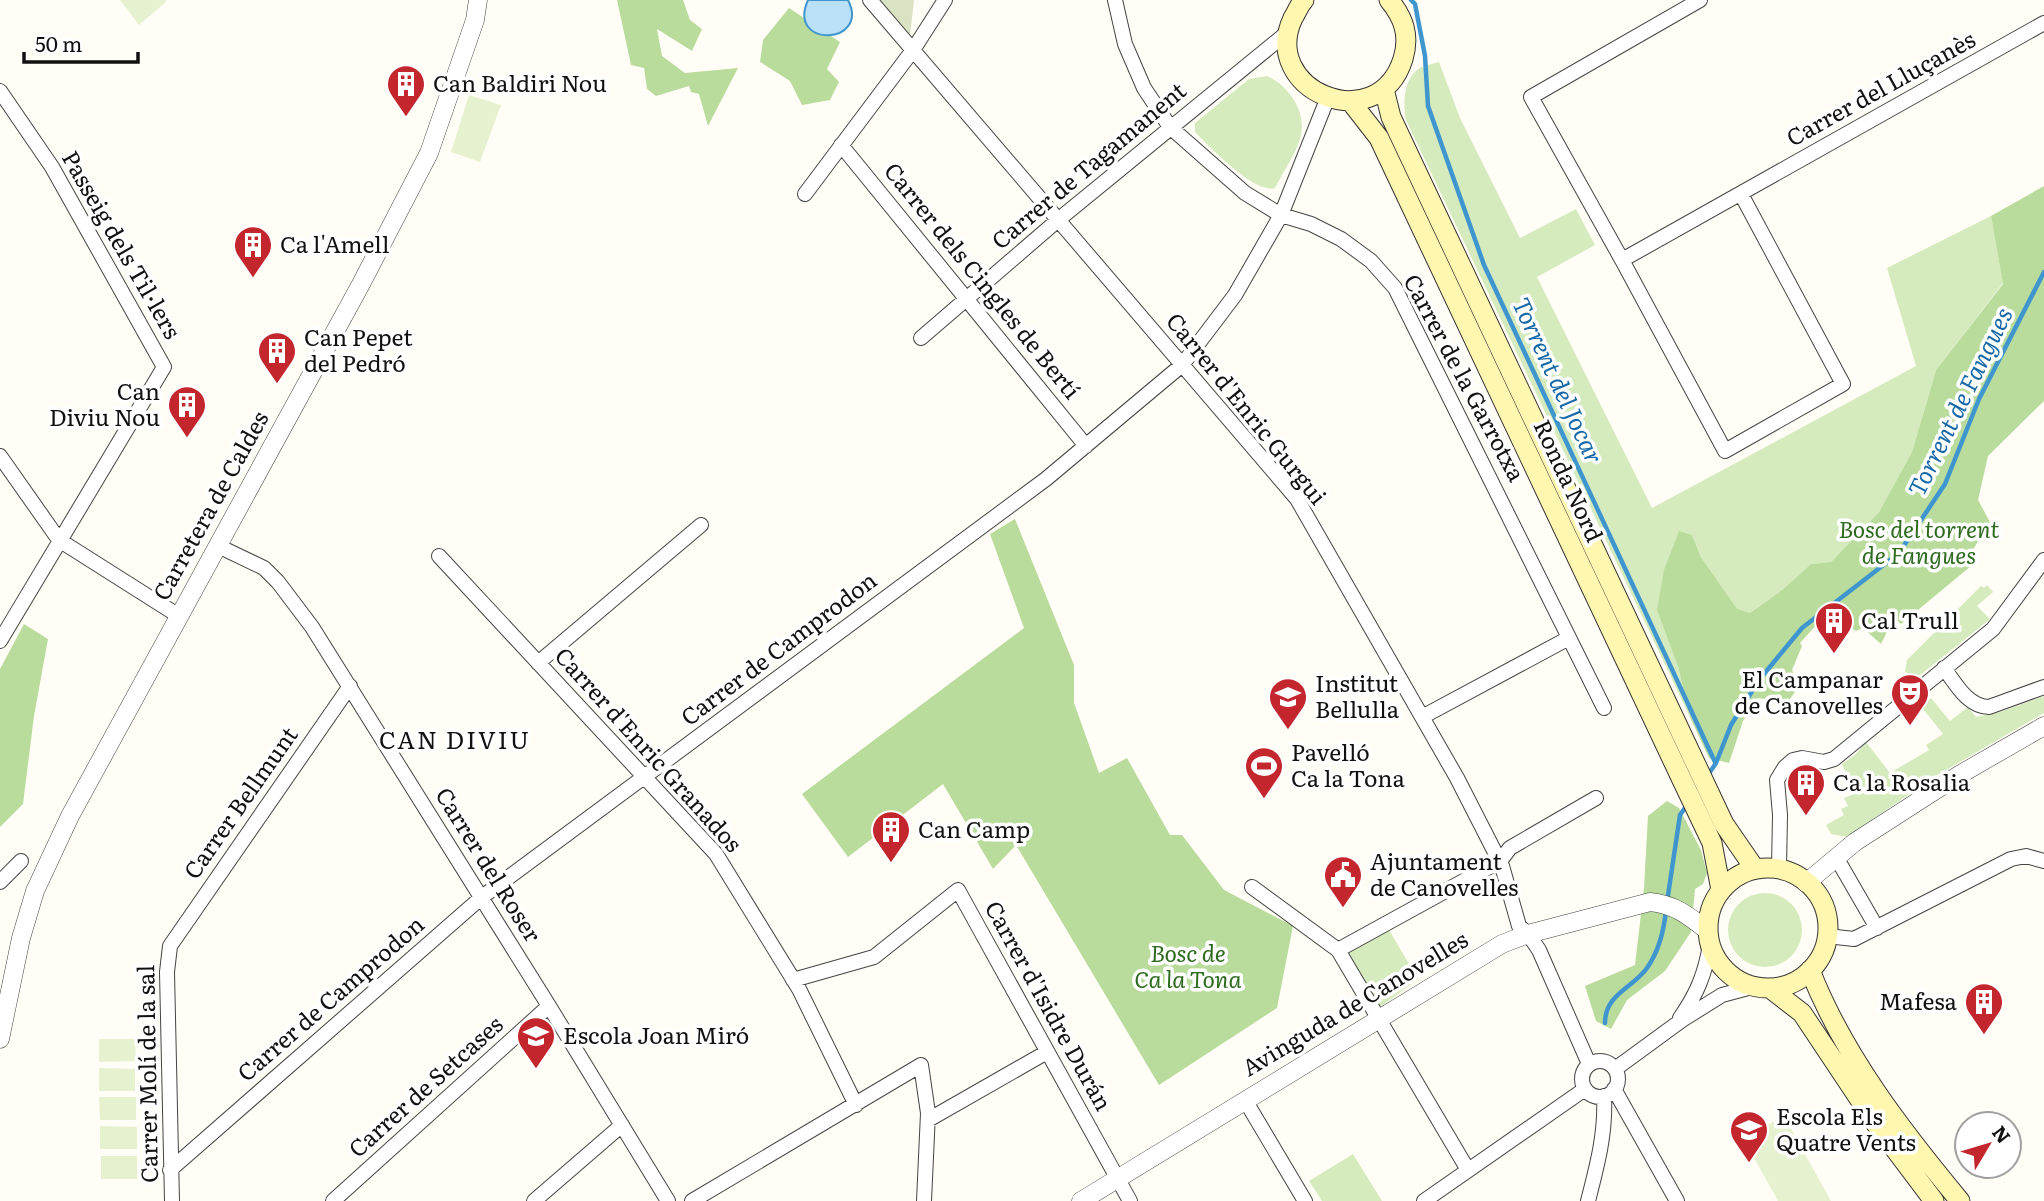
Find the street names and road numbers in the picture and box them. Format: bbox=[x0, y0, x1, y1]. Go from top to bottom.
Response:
street label: Carrer del Lluçanès bbox=[1779, 21, 1981, 153]
street label: Carrer de Tagamanent bbox=[983, 72, 1193, 256]
street label: Passeig dels Til·lers bbox=[55, 144, 191, 344]
street label: Carrer dels Cingles de Bertí bbox=[877, 154, 1090, 406]
street label: Carrer de la Garrotxa bbox=[1397, 267, 1535, 487]
street label: Carrer d'Enric Gurgui bbox=[1159, 304, 1336, 511]
street label: Carretera de Caldes bbox=[143, 404, 275, 606]
street label: Ronda Nord bbox=[1527, 413, 1613, 547]
street label: Carrer de Camprodon bbox=[673, 562, 883, 732]
street label: Carrer d'Enric Granados bbox=[548, 639, 751, 859]
street label: Carrer Bellmunt bbox=[174, 718, 305, 885]
street label: Carrer del Roser bbox=[428, 780, 551, 948]
street label: Carrer d'Isidre Durán bbox=[978, 894, 1122, 1116]
street label: Carrer de Camprodon bbox=[229, 907, 431, 1088]
street label: Avinguda de Canovelles bbox=[1235, 921, 1473, 1083]
street label: Carrer Molí de la sal bbox=[127, 964, 165, 1183]
street label: Carrer de Setcases bbox=[340, 1007, 509, 1164]

